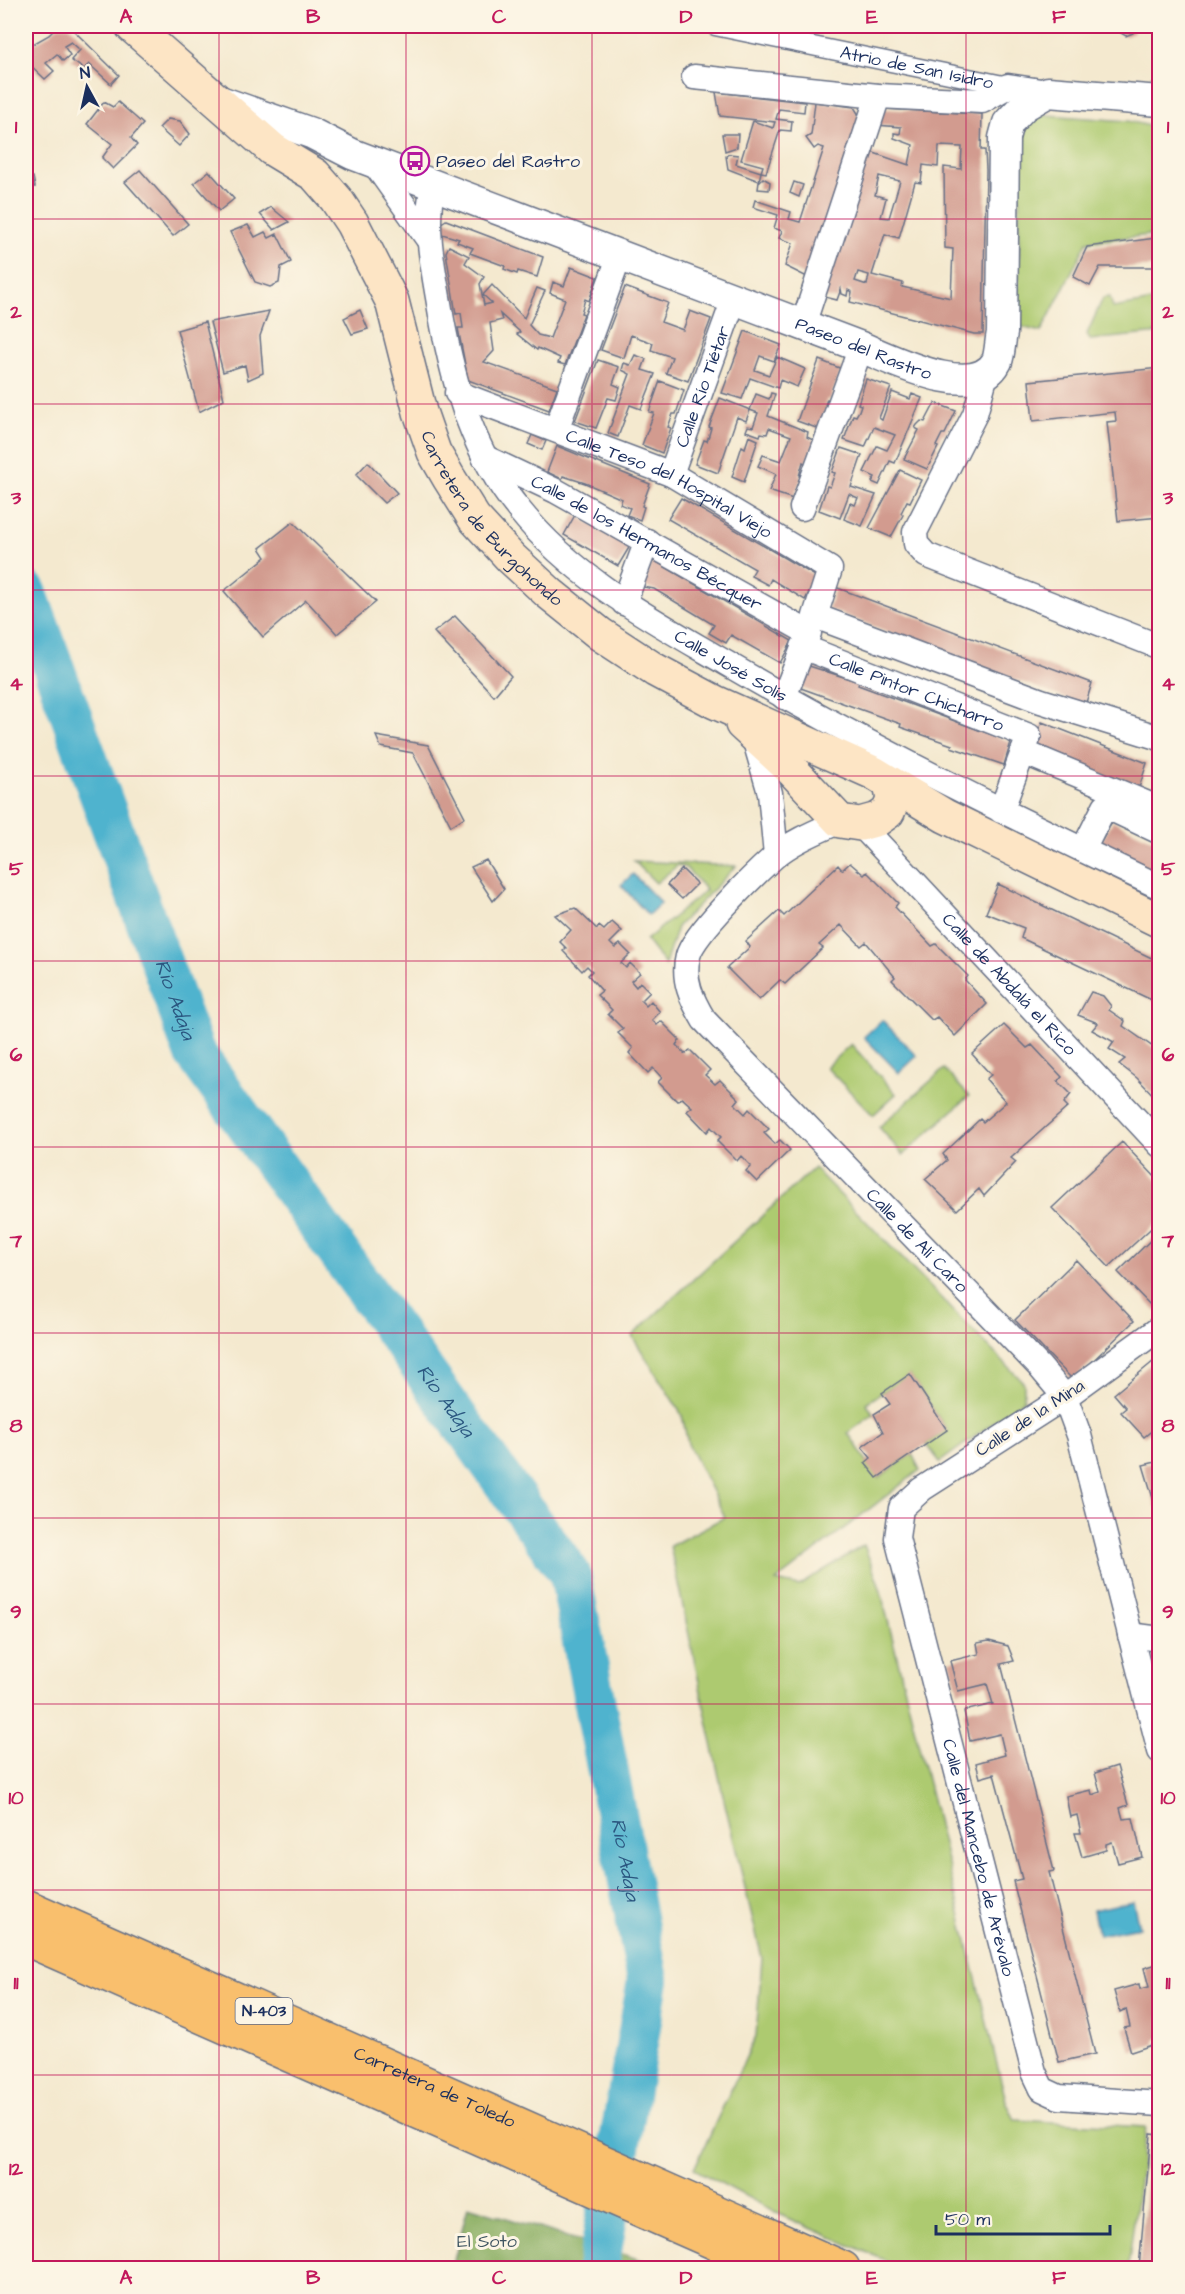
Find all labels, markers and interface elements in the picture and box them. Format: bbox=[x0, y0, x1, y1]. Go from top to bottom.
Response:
text: A bbox=[120, 3, 133, 31]
text: B bbox=[306, 3, 321, 31]
text: C bbox=[492, 3, 507, 31]
text: D bbox=[680, 3, 693, 31]
text: E bbox=[866, 3, 878, 31]
text: F bbox=[1052, 3, 1067, 31]
street label: Atrio de San Isidro bbox=[838, 39, 996, 95]
north arrow bbox=[57, 57, 117, 117]
text: N bbox=[79, 62, 92, 85]
text: 1 bbox=[15, 113, 18, 141]
text: 1 bbox=[1167, 113, 1170, 141]
bus stop icon: Paseo del Rastro bbox=[399, 145, 431, 177]
place label: Paseo del Rastro bbox=[436, 149, 580, 174]
text: 2 bbox=[9, 298, 22, 326]
text: 2 bbox=[1161, 298, 1174, 326]
street label: Paseo del Rastro bbox=[792, 311, 935, 386]
street label: Calle Río Tiétar bbox=[669, 322, 736, 451]
street label: Calle Teso del Hospital Viejo bbox=[562, 423, 777, 544]
street label: Carretera de Burgohondo bbox=[415, 427, 568, 612]
street label: Calle de los Hermanos Bécquer bbox=[527, 468, 767, 617]
text: 3 bbox=[10, 484, 22, 512]
text: 3 bbox=[1162, 484, 1174, 512]
street label: Calle José Solís bbox=[670, 623, 792, 708]
street label: Calle Pintor Chicharro bbox=[825, 646, 1008, 737]
text: 4 bbox=[9, 670, 23, 698]
text: 4 bbox=[1161, 670, 1175, 698]
text: 5 bbox=[9, 855, 24, 883]
text: 5 bbox=[1161, 855, 1176, 883]
street label: Calle de Abdalá el Rico bbox=[937, 907, 1082, 1061]
water label: Río Adaja bbox=[147, 956, 203, 1044]
text: 6 bbox=[10, 1041, 23, 1069]
text: 6 bbox=[1162, 1041, 1175, 1069]
street label: Calle de Alí Caro bbox=[861, 1182, 974, 1298]
text: 7 bbox=[9, 1227, 23, 1255]
text: 7 bbox=[1161, 1227, 1175, 1255]
water label: Río Adaja bbox=[410, 1359, 482, 1444]
street label: Calle de la Mina bbox=[970, 1373, 1090, 1463]
text: 8 bbox=[10, 1412, 23, 1440]
text: 8 bbox=[1162, 1412, 1175, 1440]
text: 9 bbox=[10, 1598, 22, 1626]
text: 9 bbox=[1162, 1598, 1174, 1626]
street label: Calle del Mancebo de Arévalo bbox=[937, 1736, 1021, 1979]
text: 10 bbox=[8, 1784, 24, 1812]
text: 10 bbox=[1160, 1784, 1176, 1812]
water label: Río Adaja bbox=[603, 1816, 647, 1904]
text: 11 bbox=[13, 1969, 19, 1997]
text: 11 bbox=[1165, 1969, 1171, 1997]
road number: N-403 bbox=[236, 1998, 292, 2024]
street label: Carretera de Toledo bbox=[350, 2040, 519, 2134]
text: 12 bbox=[9, 2155, 24, 2183]
text: 12 bbox=[1161, 2155, 1176, 2183]
scale bar bbox=[936, 2198, 1110, 2236]
text: 50 m bbox=[945, 2207, 990, 2232]
park label: El Soto bbox=[457, 2229, 517, 2254]
text: A bbox=[120, 2264, 133, 2292]
text: B bbox=[306, 2264, 321, 2292]
text: C bbox=[492, 2264, 507, 2292]
text: D bbox=[680, 2264, 693, 2292]
text: E bbox=[866, 2264, 878, 2292]
text: F bbox=[1052, 2264, 1067, 2292]

